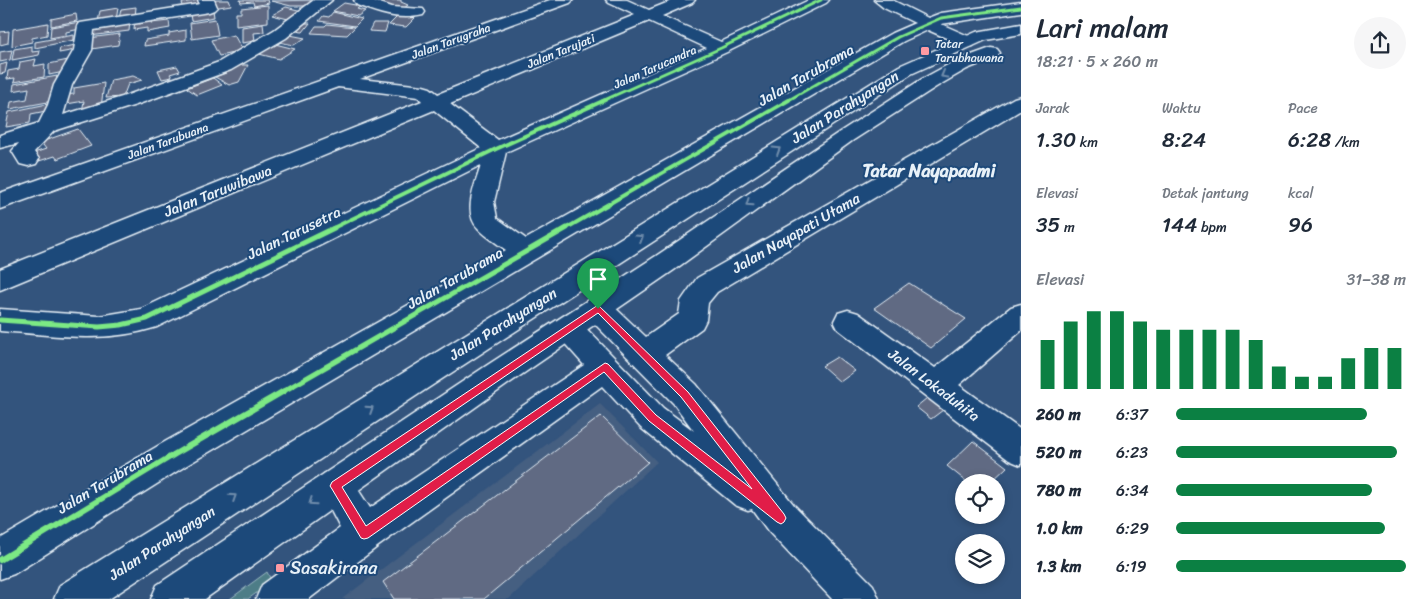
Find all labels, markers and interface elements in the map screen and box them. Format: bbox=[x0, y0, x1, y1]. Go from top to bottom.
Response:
text: Lari malam bbox=[1036, 3, 1169, 52]
street label: Jalan Tarugraha bbox=[407, 17, 494, 66]
button: share bbox=[1354, 17, 1406, 69]
street label: Jalan Tarujati bbox=[523, 27, 599, 75]
place label: Tatar Tarubhawana bbox=[935, 33, 1004, 69]
street label: Jalan Tarubrama bbox=[752, 37, 860, 114]
street label: Jalan Tarucandra bbox=[609, 39, 700, 96]
marker: Tatar Tarubhawana bbox=[919, 45, 931, 57]
text: 18:21 · 5 × 260 m bbox=[1036, 47, 1158, 76]
street label: Jalan Parahyangan bbox=[785, 63, 904, 151]
one-way arrow bbox=[940, 69, 949, 79]
text: Jarak bbox=[1036, 96, 1070, 121]
text: Waktu bbox=[1162, 96, 1201, 121]
text: Pace bbox=[1288, 96, 1318, 121]
street label: Jalan Tarubuana bbox=[123, 116, 212, 166]
text: 1.30 bbox=[1036, 121, 1076, 159]
text: 8:24 bbox=[1162, 121, 1206, 159]
text: 6:28 bbox=[1288, 121, 1331, 159]
text: km bbox=[1076, 130, 1098, 155]
text: /km bbox=[1331, 130, 1360, 155]
one-way arrow bbox=[771, 147, 780, 157]
district label: Tatar Nayapadmi bbox=[862, 155, 997, 187]
street label: Jalan Taruwibawa bbox=[159, 157, 276, 225]
text: Elevasi bbox=[1036, 181, 1078, 206]
text: Detak jantung bbox=[1162, 181, 1249, 206]
text: kcal bbox=[1288, 181, 1313, 206]
street label: Jalan Nayapati Utama bbox=[726, 185, 865, 281]
one-way arrow bbox=[746, 197, 755, 206]
street label: Jalan Tarusetra bbox=[242, 199, 346, 267]
text: 35 bbox=[1036, 206, 1060, 244]
text: 144 bbox=[1162, 206, 1197, 244]
text: 96 bbox=[1288, 206, 1313, 244]
text: m bbox=[1060, 215, 1075, 240]
text: bpm bbox=[1197, 215, 1227, 240]
one-way arrow bbox=[634, 234, 643, 244]
street label: Jalan Tarubrama bbox=[401, 240, 509, 317]
pin bbox=[577, 258, 619, 309]
icon: arrive bbox=[584, 265, 612, 293]
text: Elevasi bbox=[1036, 265, 1084, 294]
text: 31–38 m bbox=[1346, 265, 1406, 294]
street label: Jalan Parahyangan bbox=[443, 280, 562, 368]
street label: Jalan Lokaduhita bbox=[882, 341, 986, 429]
text: 260 m bbox=[1036, 400, 1081, 429]
text: 6:37 bbox=[1116, 400, 1148, 429]
one-way arrow bbox=[364, 406, 373, 415]
text: 520 m bbox=[1036, 438, 1082, 467]
text: 6:23 bbox=[1116, 438, 1148, 467]
street label: Jalan Tarubrama bbox=[51, 443, 158, 521]
map controls bbox=[955, 474, 1005, 584]
button: locate bbox=[955, 474, 1005, 524]
text: 780 m bbox=[1036, 476, 1081, 505]
text: 6:34 bbox=[1116, 476, 1149, 505]
one-way arrow bbox=[227, 494, 237, 503]
one-way arrow bbox=[308, 496, 318, 505]
street label: Jalan Parahyangan bbox=[103, 499, 221, 588]
text: 1.0 km bbox=[1036, 514, 1083, 543]
text: 6:29 bbox=[1116, 514, 1149, 543]
button: layers bbox=[955, 534, 1005, 584]
place label: Sasakirana bbox=[290, 552, 378, 584]
text: 1.3 km bbox=[1036, 552, 1081, 581]
text: 6:19 bbox=[1116, 552, 1147, 581]
marker: Sasakirana bbox=[274, 562, 286, 574]

